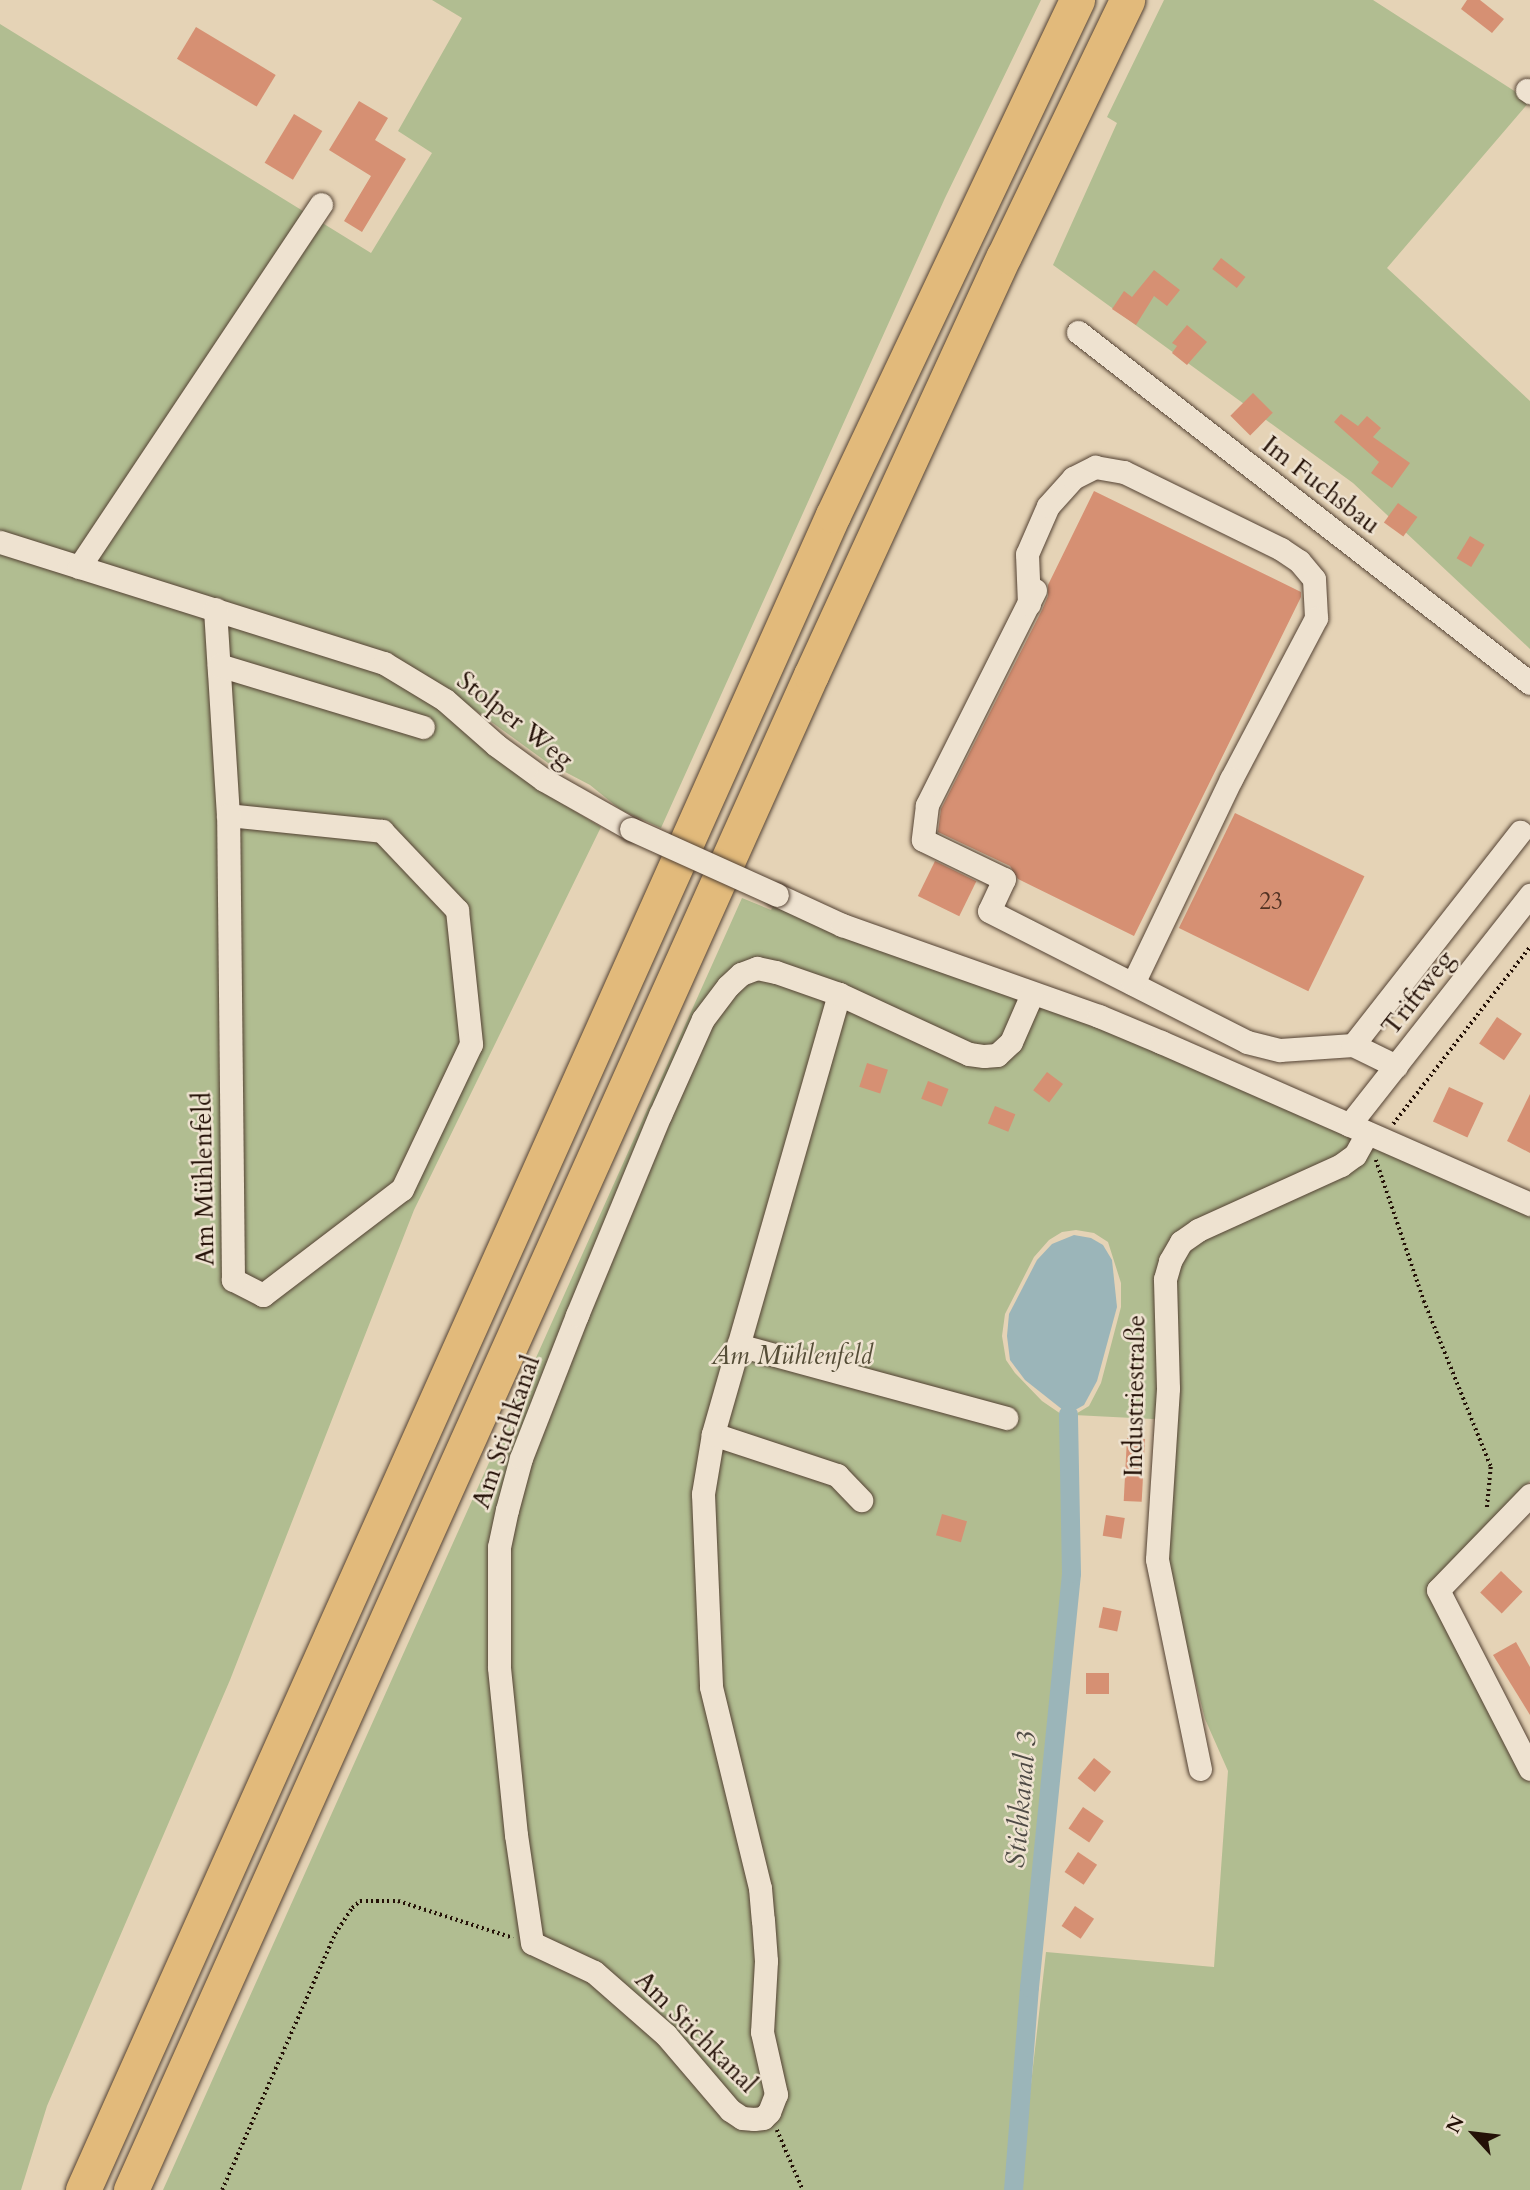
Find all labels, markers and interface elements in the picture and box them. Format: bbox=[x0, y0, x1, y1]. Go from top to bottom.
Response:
street label: Im Fuchsbau bbox=[1256, 429, 1386, 541]
street label: Stolper Weg bbox=[451, 665, 579, 775]
house number: 23 bbox=[1259, 888, 1283, 916]
street label: Triftweg bbox=[1375, 944, 1461, 1042]
street label: Am Mühlenfeld bbox=[187, 1092, 221, 1266]
street label: Industriestraße bbox=[1118, 1315, 1152, 1477]
park label: Am Mühlenfeld bbox=[711, 1340, 873, 1372]
street label: Am Stichkanal bbox=[465, 1351, 547, 1513]
water label: Stichkanal 3 bbox=[998, 1731, 1044, 1869]
street label: Am Stichkanal bbox=[628, 1964, 764, 2100]
north arrow bbox=[1439, 2099, 1509, 2169]
text: N bbox=[1440, 2111, 1471, 2138]

